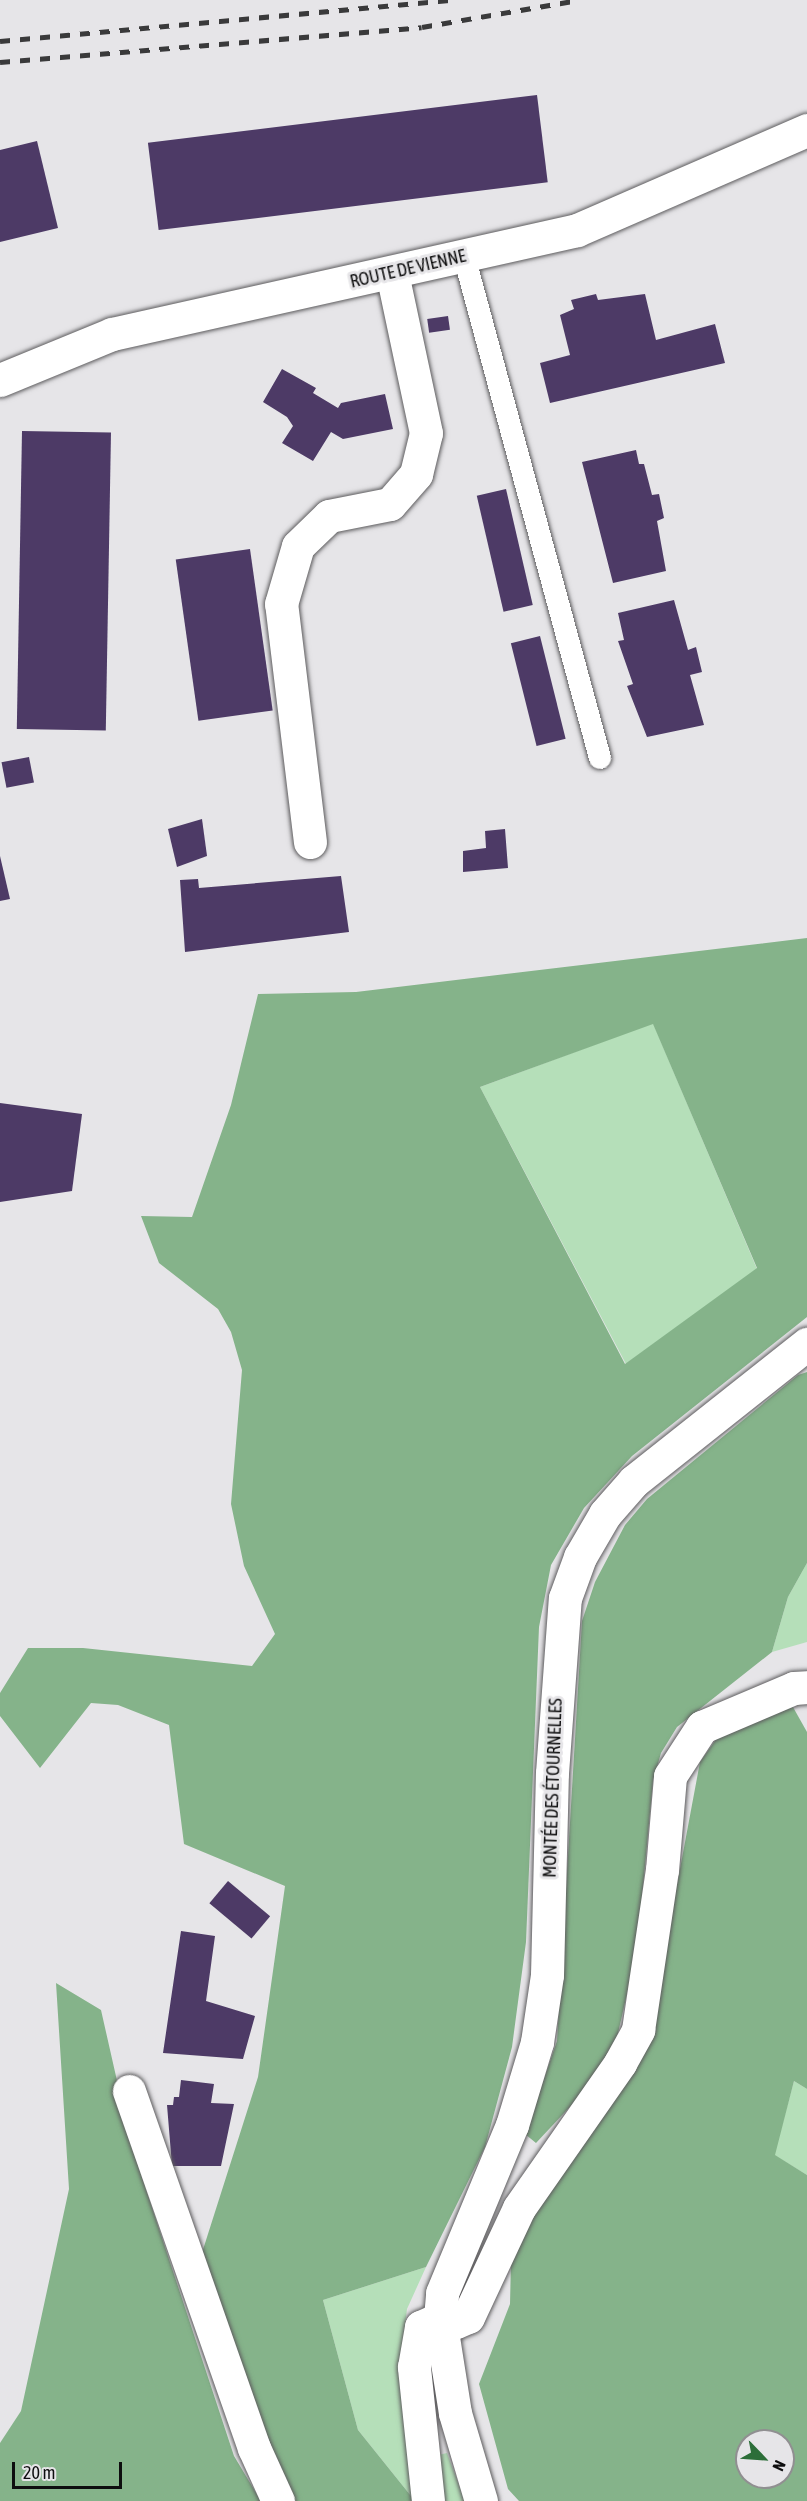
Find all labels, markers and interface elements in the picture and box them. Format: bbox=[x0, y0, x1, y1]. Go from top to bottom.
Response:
street label: ROUTE DE VIENNE bbox=[348, 245, 468, 293]
street label: MONTÉE DES ÉTOURNELLES bbox=[539, 1698, 567, 1878]
north arrow bbox=[735, 2429, 795, 2489]
scale bar bbox=[15, 2450, 124, 2488]
text: N bbox=[769, 2458, 790, 2474]
text: 20 m bbox=[23, 2462, 55, 2483]

